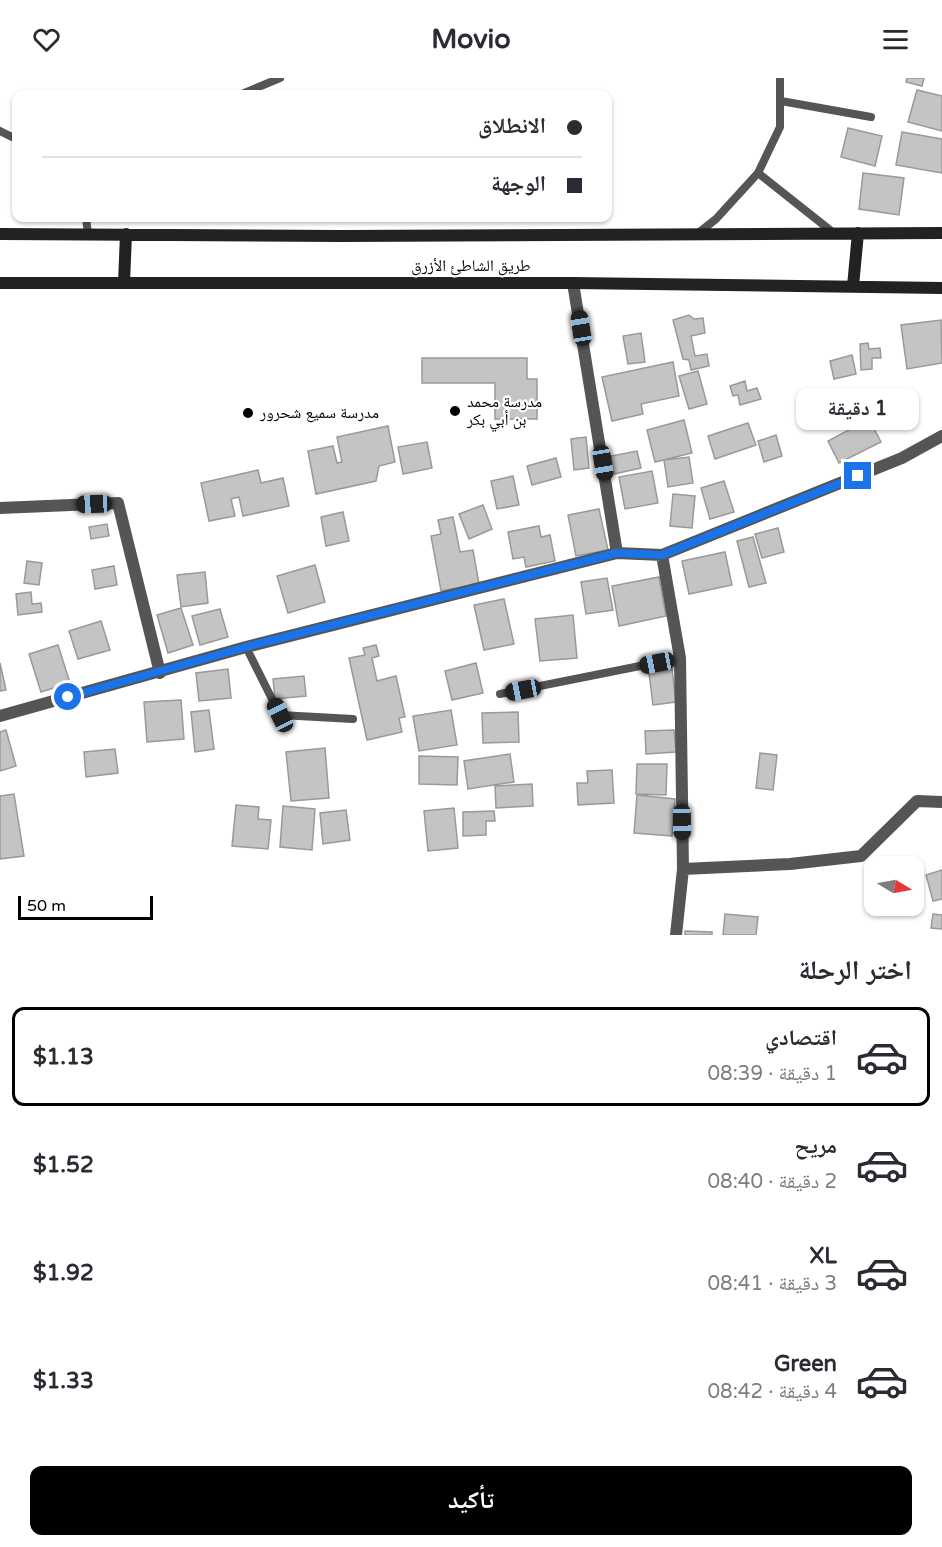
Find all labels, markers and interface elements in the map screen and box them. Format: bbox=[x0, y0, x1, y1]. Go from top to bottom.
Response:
icon: heart bbox=[30, 23, 63, 56]
text: Movio bbox=[431, 23, 511, 56]
icon: menu bbox=[879, 23, 912, 56]
text: الانطلاق bbox=[478, 113, 546, 139]
text: الوجهة bbox=[491, 171, 546, 197]
street label: طريق الشاطئ الأزرق bbox=[411, 256, 531, 276]
car bbox=[569, 309, 593, 347]
callout: 1 دقيقة bbox=[796, 389, 920, 431]
place label: مدرسة محمد بن أبي بكر bbox=[466, 392, 542, 432]
text: 1 دقيقة bbox=[828, 397, 887, 421]
place label: مدرسة سميع شحرور bbox=[259, 403, 379, 423]
marker: مدرسة محمد بن أبي بكر bbox=[448, 404, 462, 418]
marker: مدرسة سميع شحرور bbox=[241, 406, 255, 420]
car bbox=[591, 444, 615, 482]
route end bbox=[844, 462, 871, 489]
car bbox=[76, 494, 112, 514]
car bbox=[638, 651, 676, 675]
car bbox=[504, 678, 542, 702]
route start bbox=[54, 683, 81, 710]
car bbox=[264, 695, 296, 735]
car bbox=[673, 804, 691, 840]
north arrow bbox=[864, 856, 924, 916]
map controls bbox=[864, 856, 924, 916]
scale bar bbox=[18, 893, 153, 920]
text: 50 m bbox=[27, 896, 66, 916]
text: اختر الرحلة bbox=[798, 954, 912, 987]
text: اقتصادي bbox=[765, 1025, 837, 1051]
icon: car bbox=[855, 1030, 909, 1084]
text: $1.13 bbox=[33, 1044, 94, 1070]
text: 1 دقيقة · 08:39 bbox=[708, 1062, 837, 1086]
text: مريح bbox=[794, 1133, 837, 1159]
icon: car bbox=[855, 1138, 909, 1192]
text: $1.52 bbox=[33, 1152, 94, 1178]
text: 2 دقيقة · 08:40 bbox=[708, 1170, 837, 1194]
text: XL bbox=[810, 1243, 837, 1269]
icon: car bbox=[855, 1246, 909, 1300]
text: $1.92 bbox=[33, 1260, 94, 1286]
text: 3 دقيقة · 08:41 bbox=[708, 1272, 837, 1296]
text: Green bbox=[774, 1351, 837, 1377]
icon: car bbox=[855, 1354, 909, 1408]
text: $1.33 bbox=[33, 1368, 94, 1394]
text: 4 دقيقة · 08:42 bbox=[708, 1380, 837, 1404]
button: تأكيد bbox=[30, 1466, 912, 1535]

